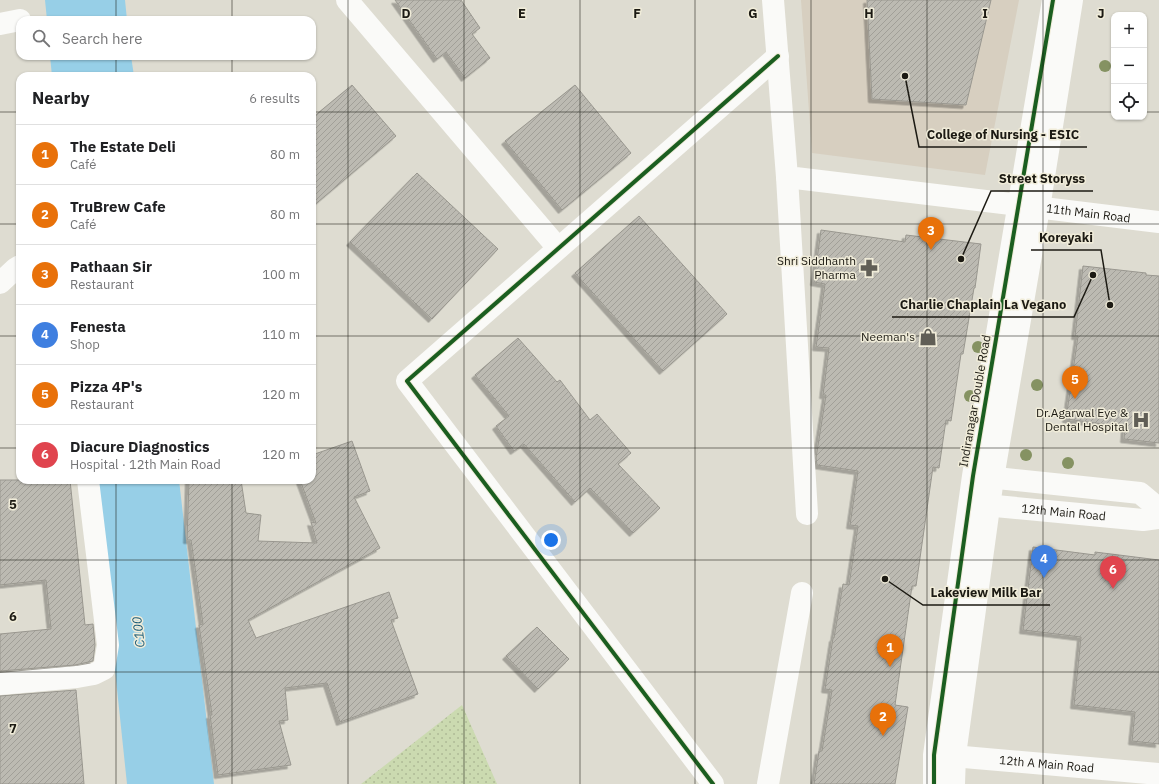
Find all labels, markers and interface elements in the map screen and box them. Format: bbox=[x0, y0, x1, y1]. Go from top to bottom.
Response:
text: D bbox=[401, 5, 411, 22]
text: E bbox=[518, 5, 526, 22]
text: F bbox=[633, 5, 641, 22]
text: G bbox=[748, 5, 758, 22]
text: H bbox=[864, 5, 874, 22]
text: I bbox=[982, 5, 988, 22]
text: J bbox=[1097, 5, 1105, 22]
map controls bbox=[1111, 12, 1147, 120]
button: + bbox=[1111, 12, 1147, 48]
search box bbox=[16, 16, 316, 60]
icon: search bbox=[30, 27, 52, 49]
text: Search here bbox=[62, 29, 142, 48]
button: − bbox=[1111, 48, 1147, 84]
button: locate bbox=[1111, 84, 1147, 120]
text: Nearby bbox=[32, 87, 90, 109]
text: 6 results bbox=[249, 90, 300, 107]
callout: College of Nursing - ESIC bbox=[919, 122, 1087, 147]
text: College of Nursing - ESIC bbox=[927, 126, 1080, 143]
text: The Estate Deli bbox=[70, 137, 176, 156]
text: 1 bbox=[41, 146, 49, 163]
text: 80 m bbox=[270, 146, 300, 163]
text: Café bbox=[70, 156, 96, 173]
callout: Street Storyss bbox=[991, 166, 1093, 191]
text: Street Storyss bbox=[999, 170, 1086, 187]
text: TruBrew Cafe bbox=[70, 197, 166, 216]
street label: 11th Main Road bbox=[1045, 200, 1131, 225]
text: 2 bbox=[41, 206, 49, 223]
text: 80 m bbox=[270, 206, 300, 223]
text: Café bbox=[70, 216, 96, 233]
pin: 3 bbox=[918, 217, 944, 250]
callout: Koreyaki bbox=[1031, 225, 1101, 250]
text: Koreyaki bbox=[1039, 229, 1093, 246]
place label: Shri Siddhanth Pharma bbox=[777, 253, 857, 282]
text: Pathaan Sir bbox=[70, 257, 152, 276]
pharmacy icon: Shri Siddhanth Pharma bbox=[859, 258, 879, 278]
text: 3 bbox=[41, 266, 49, 283]
text: 100 m bbox=[262, 266, 300, 283]
text: Restaurant bbox=[70, 276, 134, 293]
callout: Charlie Chaplain La Vegano bbox=[892, 292, 1074, 317]
text: Charlie Chaplain La Vegano bbox=[900, 296, 1066, 313]
text: Fenesta bbox=[70, 317, 126, 336]
text: 4 bbox=[41, 326, 49, 343]
text: 110 m bbox=[262, 326, 300, 343]
shop icon: Neeman's bbox=[918, 327, 938, 347]
place label: Neeman's bbox=[861, 329, 915, 344]
street label: Indiranagar Double Road bbox=[955, 333, 994, 468]
text: Shop bbox=[70, 336, 100, 353]
pin: 5 bbox=[1062, 366, 1088, 399]
text: Pizza 4P's bbox=[70, 377, 142, 396]
text: 5 bbox=[41, 386, 49, 403]
text: 120 m bbox=[262, 386, 300, 403]
text: Restaurant bbox=[70, 396, 134, 413]
place label: Dr.Agarwal Eye & Dental Hospital bbox=[1036, 405, 1129, 434]
hospital icon: Dr.Agarwal Eye & Dental Hospital bbox=[1131, 410, 1151, 430]
text: Diacure Diagnostics bbox=[70, 437, 210, 456]
text: 6 bbox=[41, 446, 49, 463]
text: 120 m bbox=[262, 446, 300, 463]
text: Hospital · 12th Main Road bbox=[70, 456, 221, 473]
text: 5 bbox=[9, 496, 17, 513]
street label: 12th Main Road bbox=[1021, 501, 1107, 523]
your location bbox=[541, 530, 561, 550]
pin: 4 bbox=[1031, 545, 1057, 578]
pin: 6 bbox=[1100, 556, 1126, 589]
callout: Lakeview Milk Bar bbox=[923, 580, 1050, 605]
text: Lakeview Milk Bar bbox=[931, 584, 1041, 601]
text: 6 bbox=[9, 608, 17, 625]
water label: C100 bbox=[128, 615, 149, 648]
pin: 1 bbox=[877, 634, 903, 667]
pin: 2 bbox=[870, 703, 896, 736]
text: 7 bbox=[9, 720, 17, 737]
street label: 12th A Main Road bbox=[999, 752, 1095, 775]

